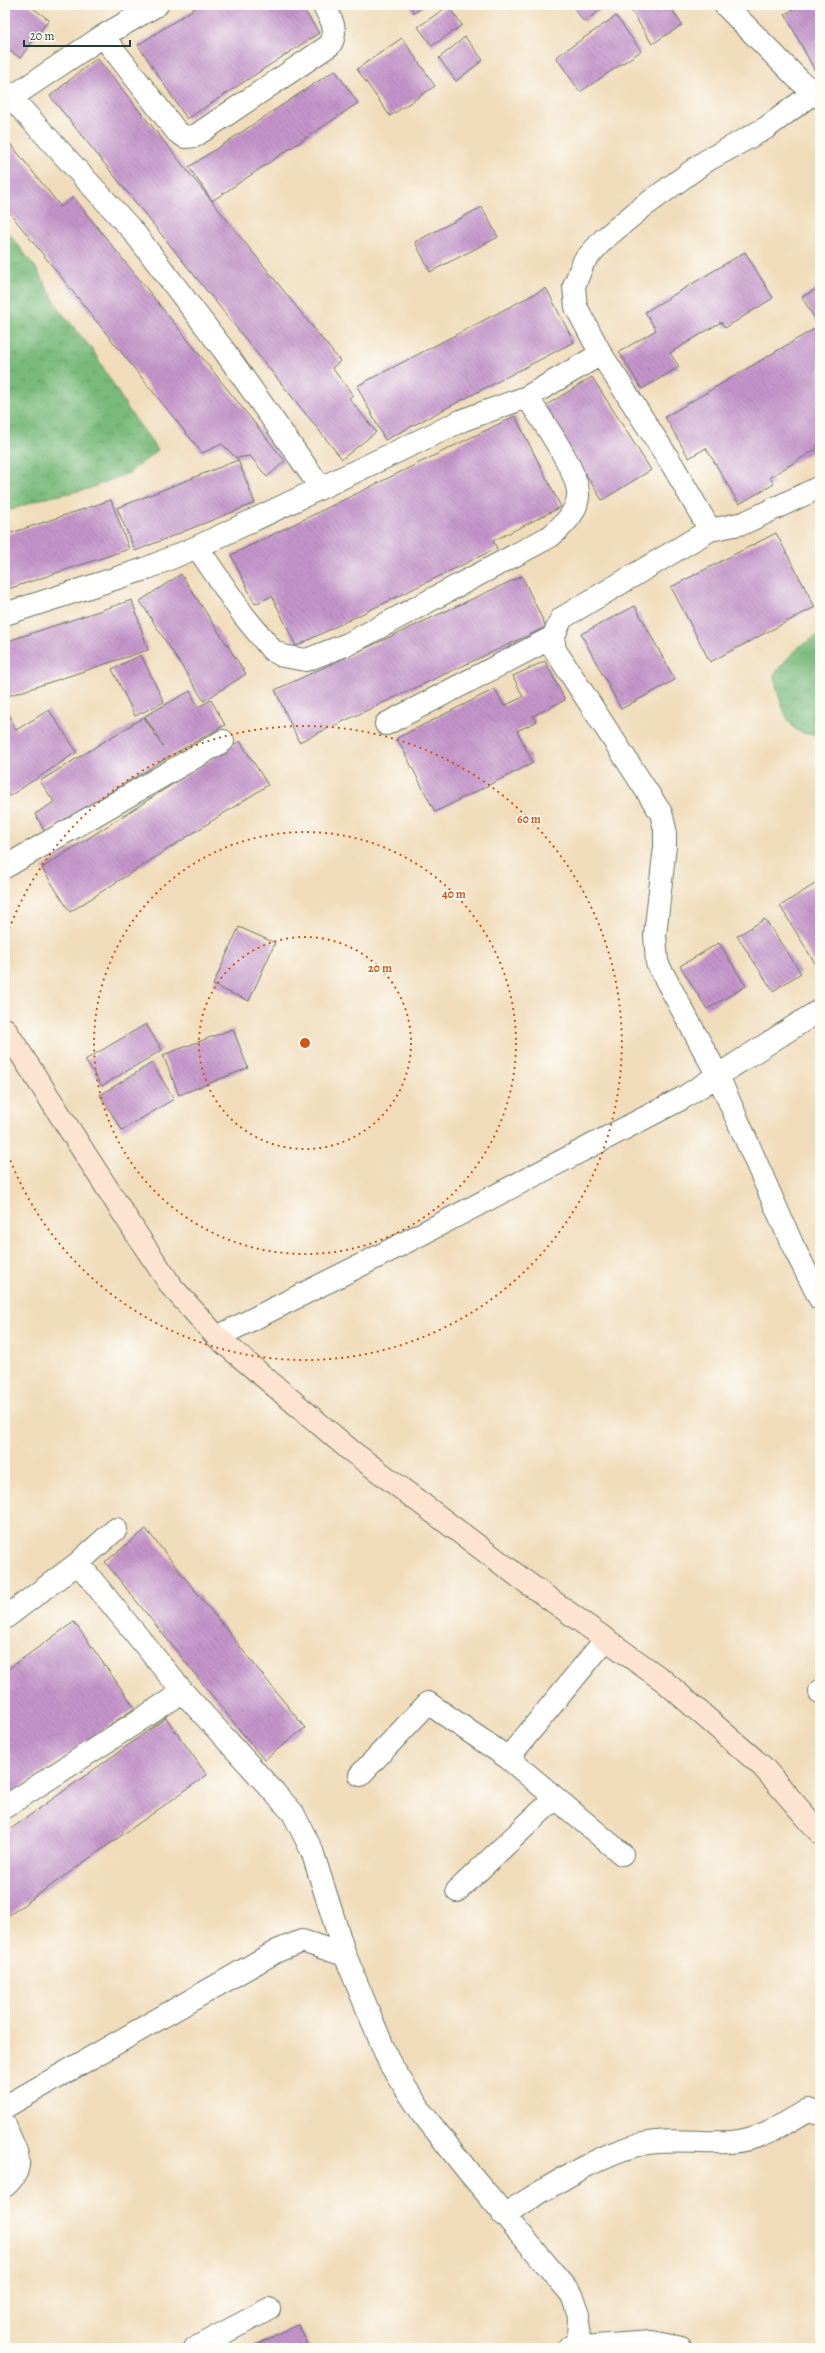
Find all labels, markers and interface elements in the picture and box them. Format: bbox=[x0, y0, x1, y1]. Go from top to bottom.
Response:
scale bar bbox=[24, 22, 130, 48]
text: 20 m bbox=[30, 28, 54, 44]
text: 60 m bbox=[517, 811, 541, 827]
text: 40 m bbox=[442, 886, 466, 902]
text: 20 m bbox=[368, 960, 392, 976]
centre of rings bbox=[298, 1036, 312, 1050]

